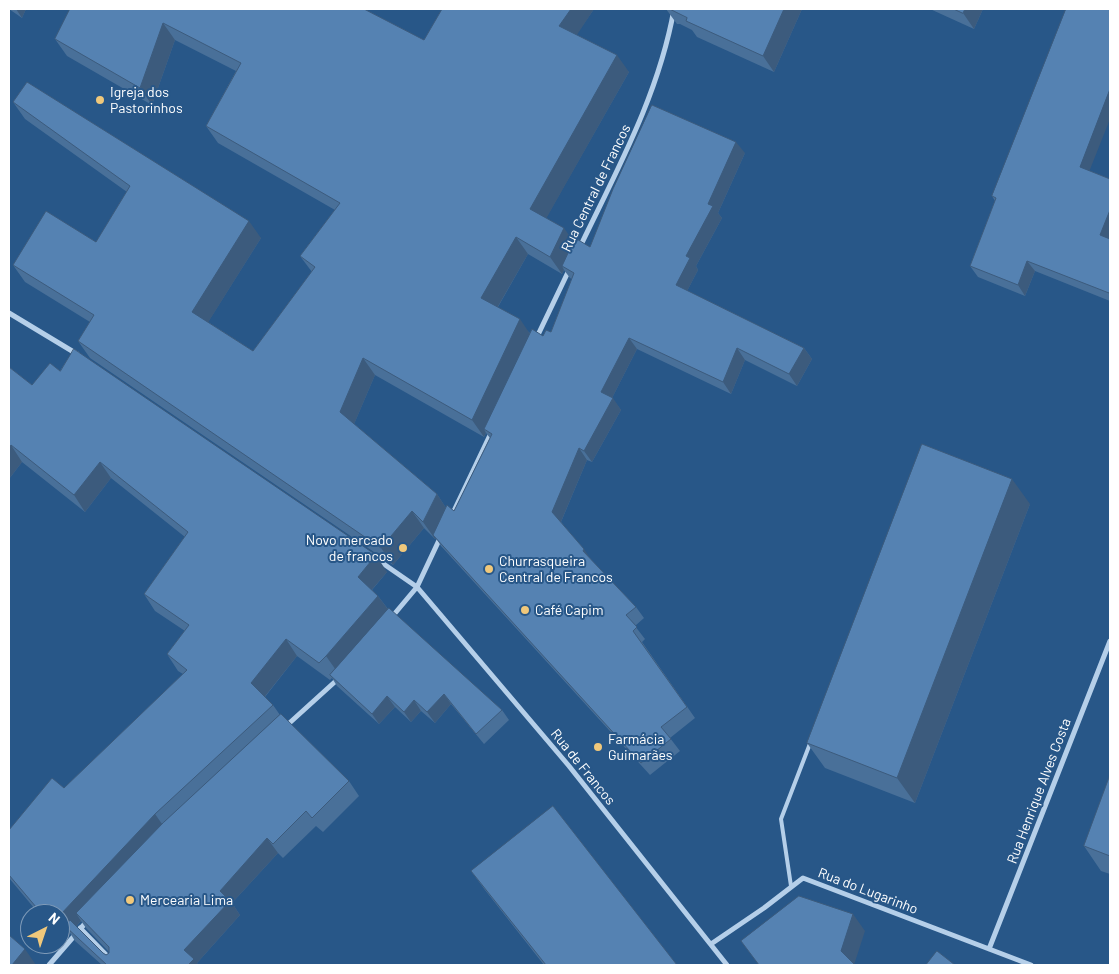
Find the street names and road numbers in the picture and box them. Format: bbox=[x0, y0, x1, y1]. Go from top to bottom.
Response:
street label: Rua Central de Francos bbox=[558, 121, 634, 255]
street label: Rua Henrique Alves Costa bbox=[1003, 716, 1075, 866]
street label: Rua de Francos bbox=[547, 726, 619, 808]
street label: Rua do Lugarinho bbox=[816, 864, 920, 918]

